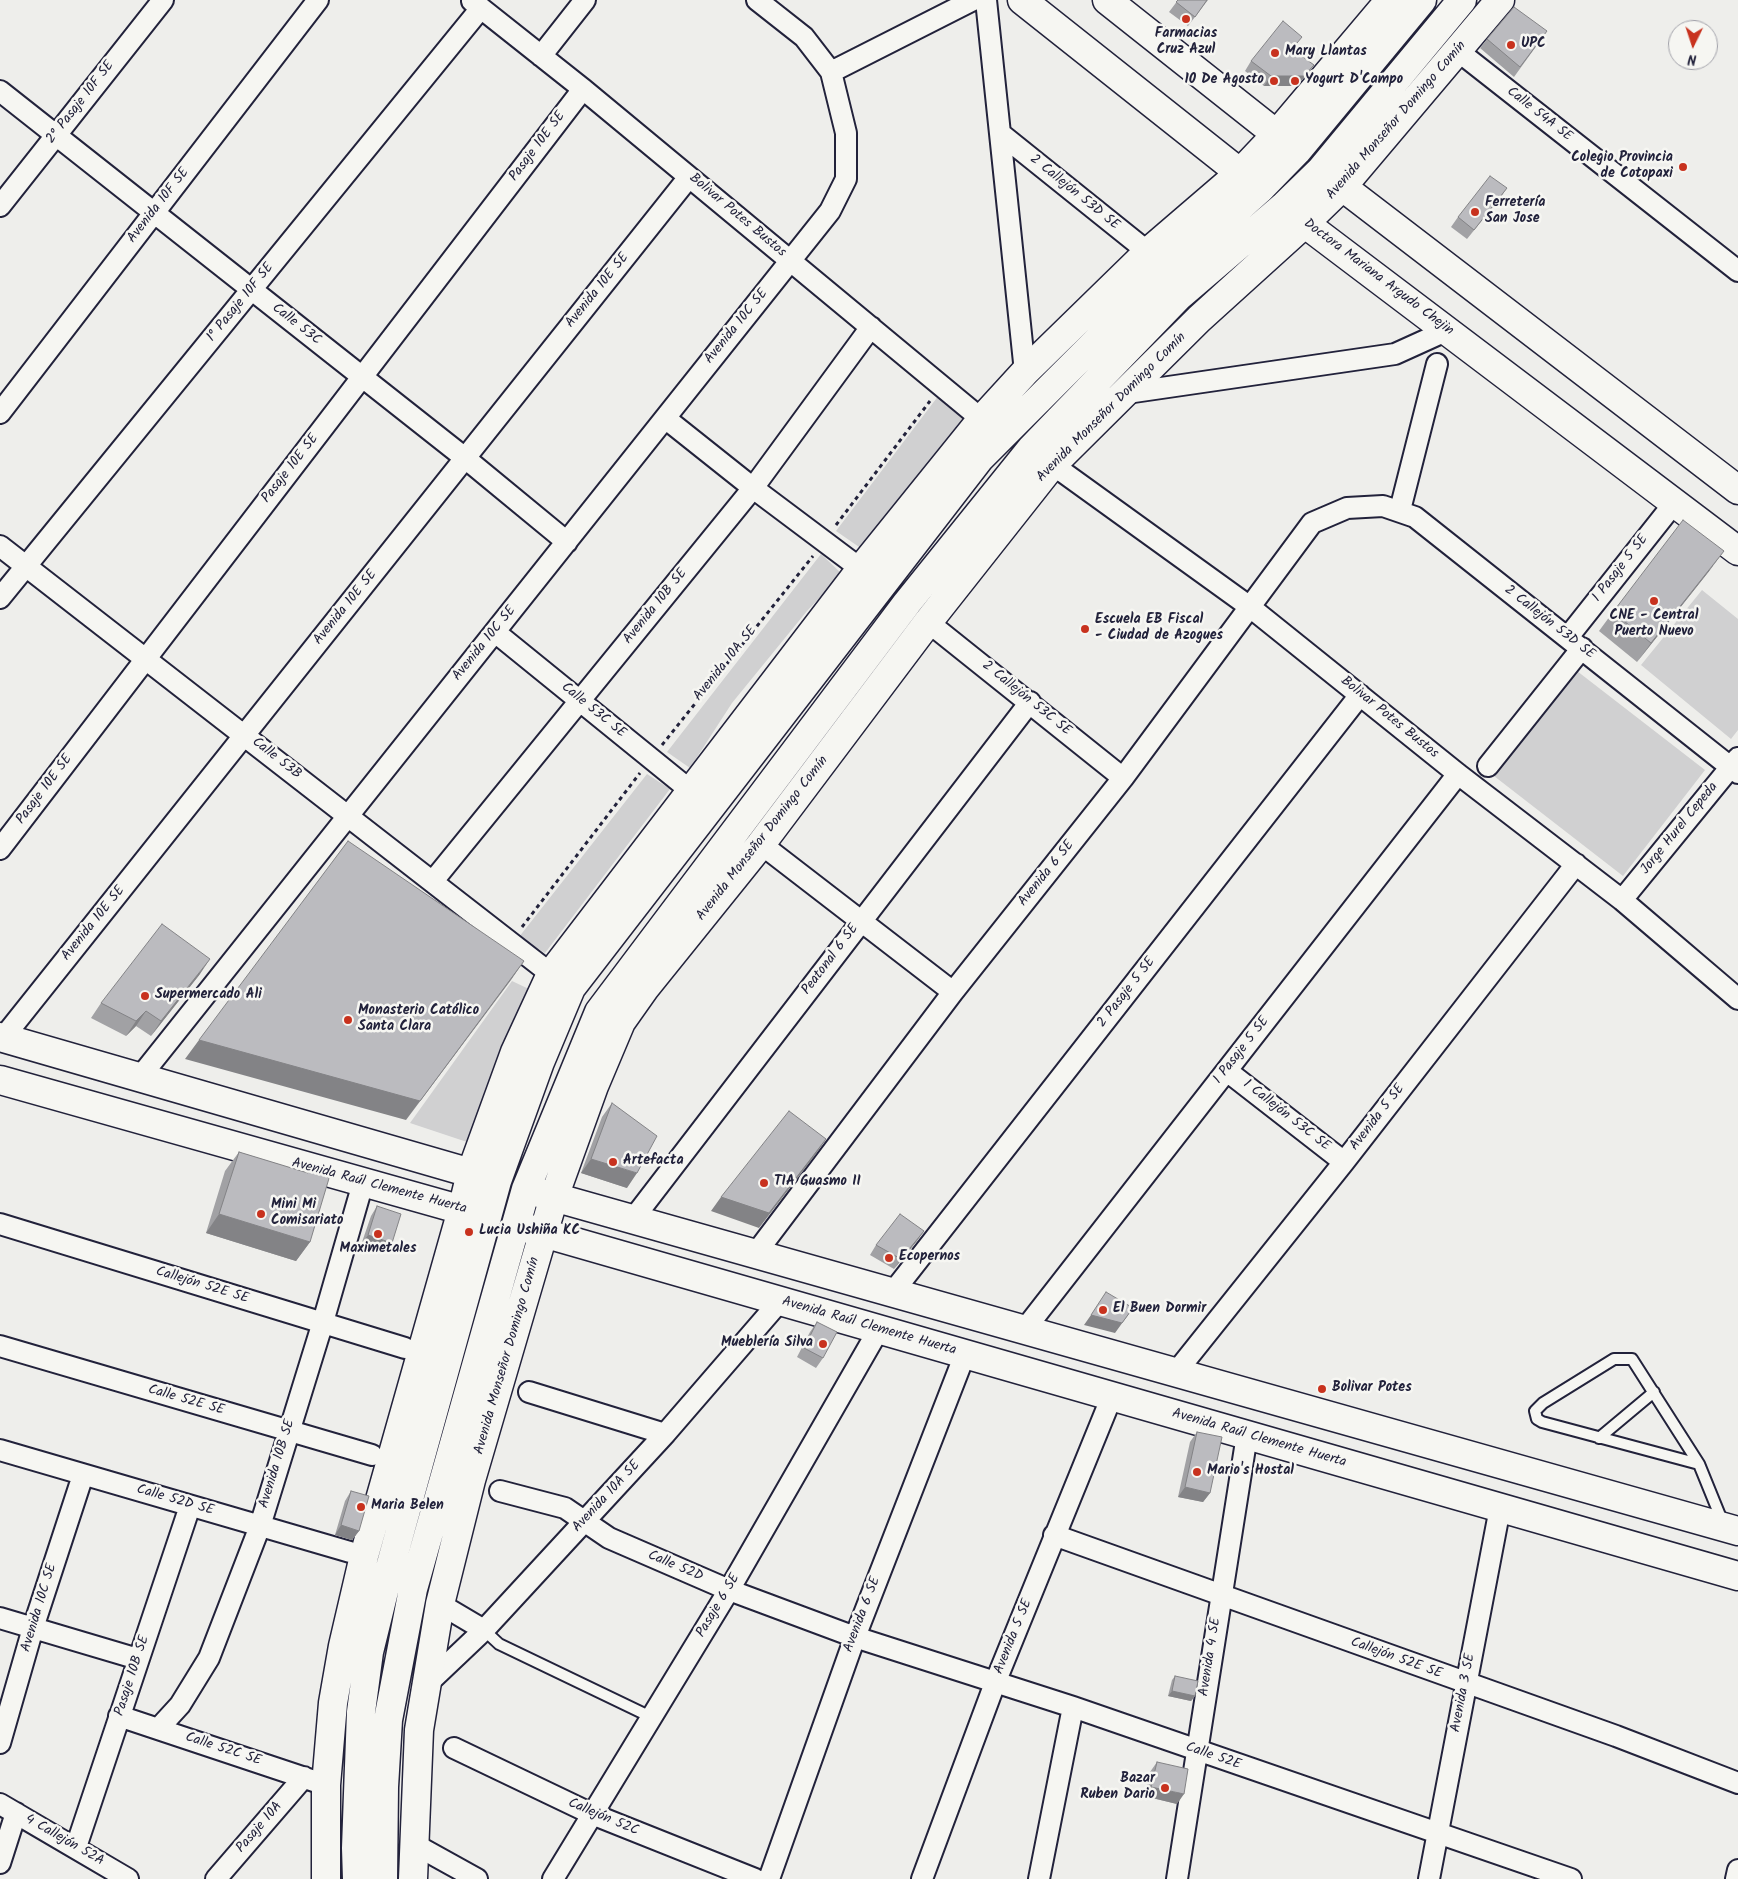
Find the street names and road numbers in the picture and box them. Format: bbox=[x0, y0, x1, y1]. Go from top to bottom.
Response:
street label: Avenida Monseñor Domingo Comín bbox=[1324, 38, 1470, 204]
street label: 2° Pasaje 10F SE bbox=[43, 58, 119, 148]
street label: Calle 54A SE bbox=[1503, 84, 1575, 146]
street label: Pasaje 10E SE bbox=[506, 109, 570, 185]
street label: 2 Callejón 53D SE bbox=[1026, 152, 1122, 234]
street label: Avenida 10F SE bbox=[124, 165, 194, 247]
street label: Bolivar Potes Bustos bbox=[685, 171, 789, 261]
street label: Doctora Mariana Argudo Chejin bbox=[1299, 216, 1457, 340]
street label: Avenida 10E SE bbox=[563, 250, 633, 332]
street label: 1° Pasaje 10F SE bbox=[204, 260, 278, 346]
street label: Avenida 10C SE bbox=[702, 286, 772, 368]
street label: Calle 53C bbox=[268, 301, 324, 349]
street label: Avenida Monseñor Domingo Comín bbox=[1034, 330, 1190, 486]
street label: Pasaje 10E SE bbox=[259, 431, 323, 507]
street label: 1 Pasaje 5 SE bbox=[1589, 532, 1653, 606]
street label: Avenida 10B SE bbox=[620, 566, 692, 648]
street label: Avenida 10E SE bbox=[311, 567, 381, 649]
street label: 2 Callejón 53D SE bbox=[1500, 582, 1598, 664]
street label: Avenida 10C SE bbox=[450, 603, 520, 685]
street label: Avenida 10A SE bbox=[691, 623, 761, 705]
street label: 2 Callejón 53C SE bbox=[978, 658, 1074, 740]
street label: Bolivar Potes Bustos bbox=[1337, 673, 1441, 763]
street label: Calle 53C SE bbox=[557, 680, 629, 742]
street label: Calle 53B bbox=[248, 734, 304, 784]
street label: Pasaje 10E SE bbox=[13, 752, 77, 828]
street label: Avenida Monseñor Domingo Comín bbox=[693, 753, 833, 925]
street label: Jorge Hurel Cepeda bbox=[1638, 780, 1722, 878]
street label: Avenida 6 SE bbox=[1015, 838, 1079, 910]
street label: Avenida 10E SE bbox=[59, 883, 129, 965]
street label: Peatonal 6 SE bbox=[799, 921, 863, 999]
street label: 2 Pasaje 5 SE bbox=[1094, 954, 1160, 1032]
street label: 1 Pasaje 5 SE bbox=[1210, 1014, 1274, 1088]
street label: 1 Callejón 53C SE bbox=[1239, 1077, 1333, 1155]
street label: Avenida 5 SE bbox=[1347, 1082, 1409, 1154]
street label: Avenida Raúl Clemente Huerta bbox=[290, 1156, 468, 1218]
street label: Avenida Monseñor Domingo Comín bbox=[472, 1255, 544, 1457]
street label: Callejón 52E SE bbox=[154, 1264, 250, 1308]
street label: Avenida Raúl Clemente Huerta bbox=[780, 1294, 958, 1360]
street label: Calle 52E SE bbox=[146, 1382, 226, 1420]
street label: Avenida Raúl Clemente Huerta bbox=[1170, 1406, 1348, 1472]
street label: Avenida 10B SE bbox=[256, 1417, 300, 1511]
street label: Avenida 10A SE bbox=[570, 1458, 644, 1536]
street label: Calle 52D SE bbox=[134, 1482, 216, 1520]
street label: Calle 52D bbox=[645, 1548, 705, 1586]
street label: Avenida 10C SE bbox=[19, 1562, 61, 1654]
street label: Pasaje 6 SE bbox=[693, 1571, 745, 1641]
street label: Avenida 6 SE bbox=[841, 1575, 885, 1655]
street label: Avenida 5 SE bbox=[991, 1597, 1037, 1677]
street label: Avenida 4 SE bbox=[1196, 1616, 1226, 1698]
street label: Pasaje 10B SE bbox=[112, 1634, 154, 1718]
street label: Callejón 52E SE bbox=[1348, 1635, 1444, 1683]
street label: Avenida 3 SE bbox=[1448, 1652, 1480, 1734]
street label: Calle 52C SE bbox=[183, 1730, 263, 1770]
street label: Calle 52E bbox=[1183, 1740, 1243, 1774]
street label: Callejón 52C bbox=[565, 1796, 641, 1840]
street label: Pasaje 10A bbox=[233, 1799, 287, 1857]
street label: 4 Callejón 52A bbox=[21, 1812, 107, 1870]

